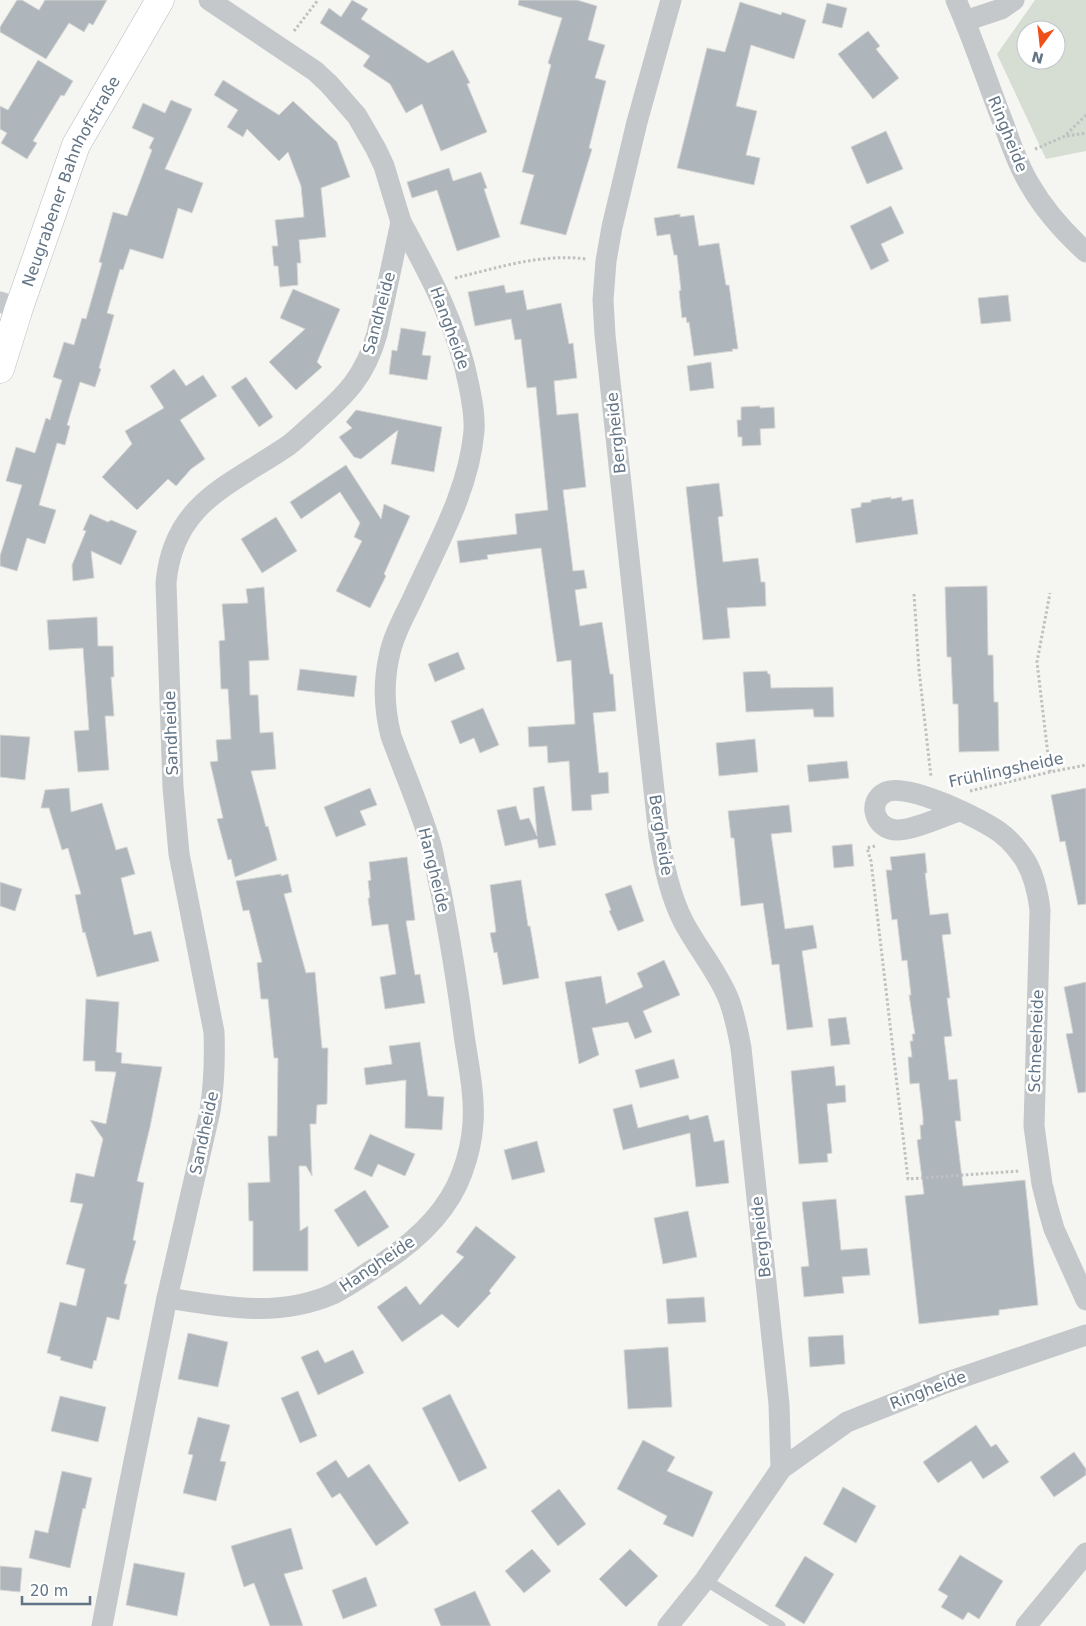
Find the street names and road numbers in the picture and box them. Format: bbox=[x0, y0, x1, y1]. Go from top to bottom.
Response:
street label: Neugrabener Bahnhofstraße bbox=[18, 72, 123, 289]
street label: Ringheide bbox=[984, 93, 1032, 175]
street label: Sandheide bbox=[359, 270, 399, 356]
street label: Hangheide bbox=[426, 284, 474, 372]
street label: Bergheide bbox=[602, 391, 630, 475]
street label: Sandheide bbox=[160, 690, 182, 776]
street label: Frühlingsheide bbox=[947, 749, 1065, 791]
street label: Bergheide bbox=[645, 793, 677, 877]
street label: Hangheide bbox=[414, 826, 454, 914]
street label: Schneeheide bbox=[1025, 989, 1047, 1093]
street label: Sandheide bbox=[186, 1090, 222, 1176]
street label: Bergheide bbox=[747, 1195, 775, 1279]
street label: Hangheide bbox=[336, 1232, 418, 1296]
street label: Ringheide bbox=[887, 1367, 969, 1413]

